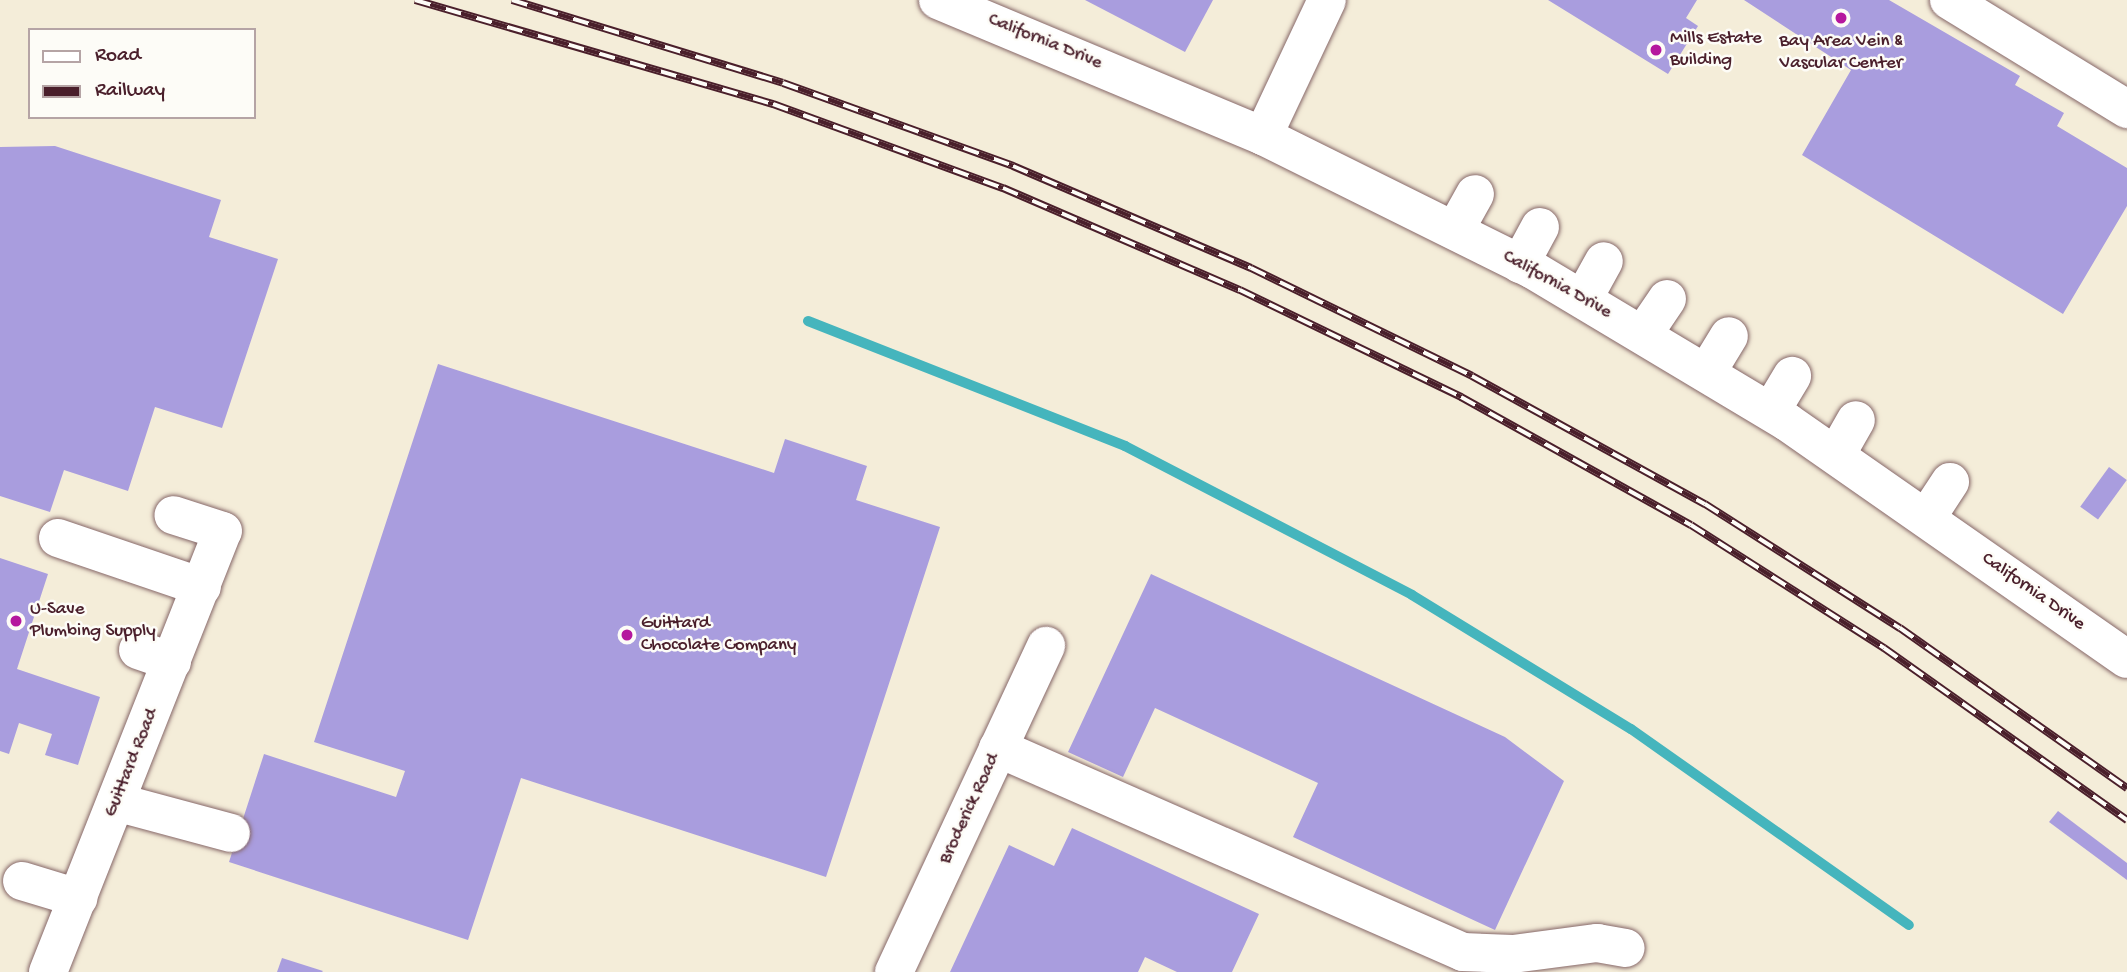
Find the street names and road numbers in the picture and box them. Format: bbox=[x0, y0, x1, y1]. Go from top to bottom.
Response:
street label: California Drive bbox=[985, 9, 1105, 75]
street label: California Drive bbox=[1498, 246, 1616, 324]
street label: California Drive bbox=[1977, 548, 2089, 636]
street label: Guittard Road bbox=[100, 705, 164, 821]
street label: Broderick Road bbox=[935, 750, 1005, 868]

